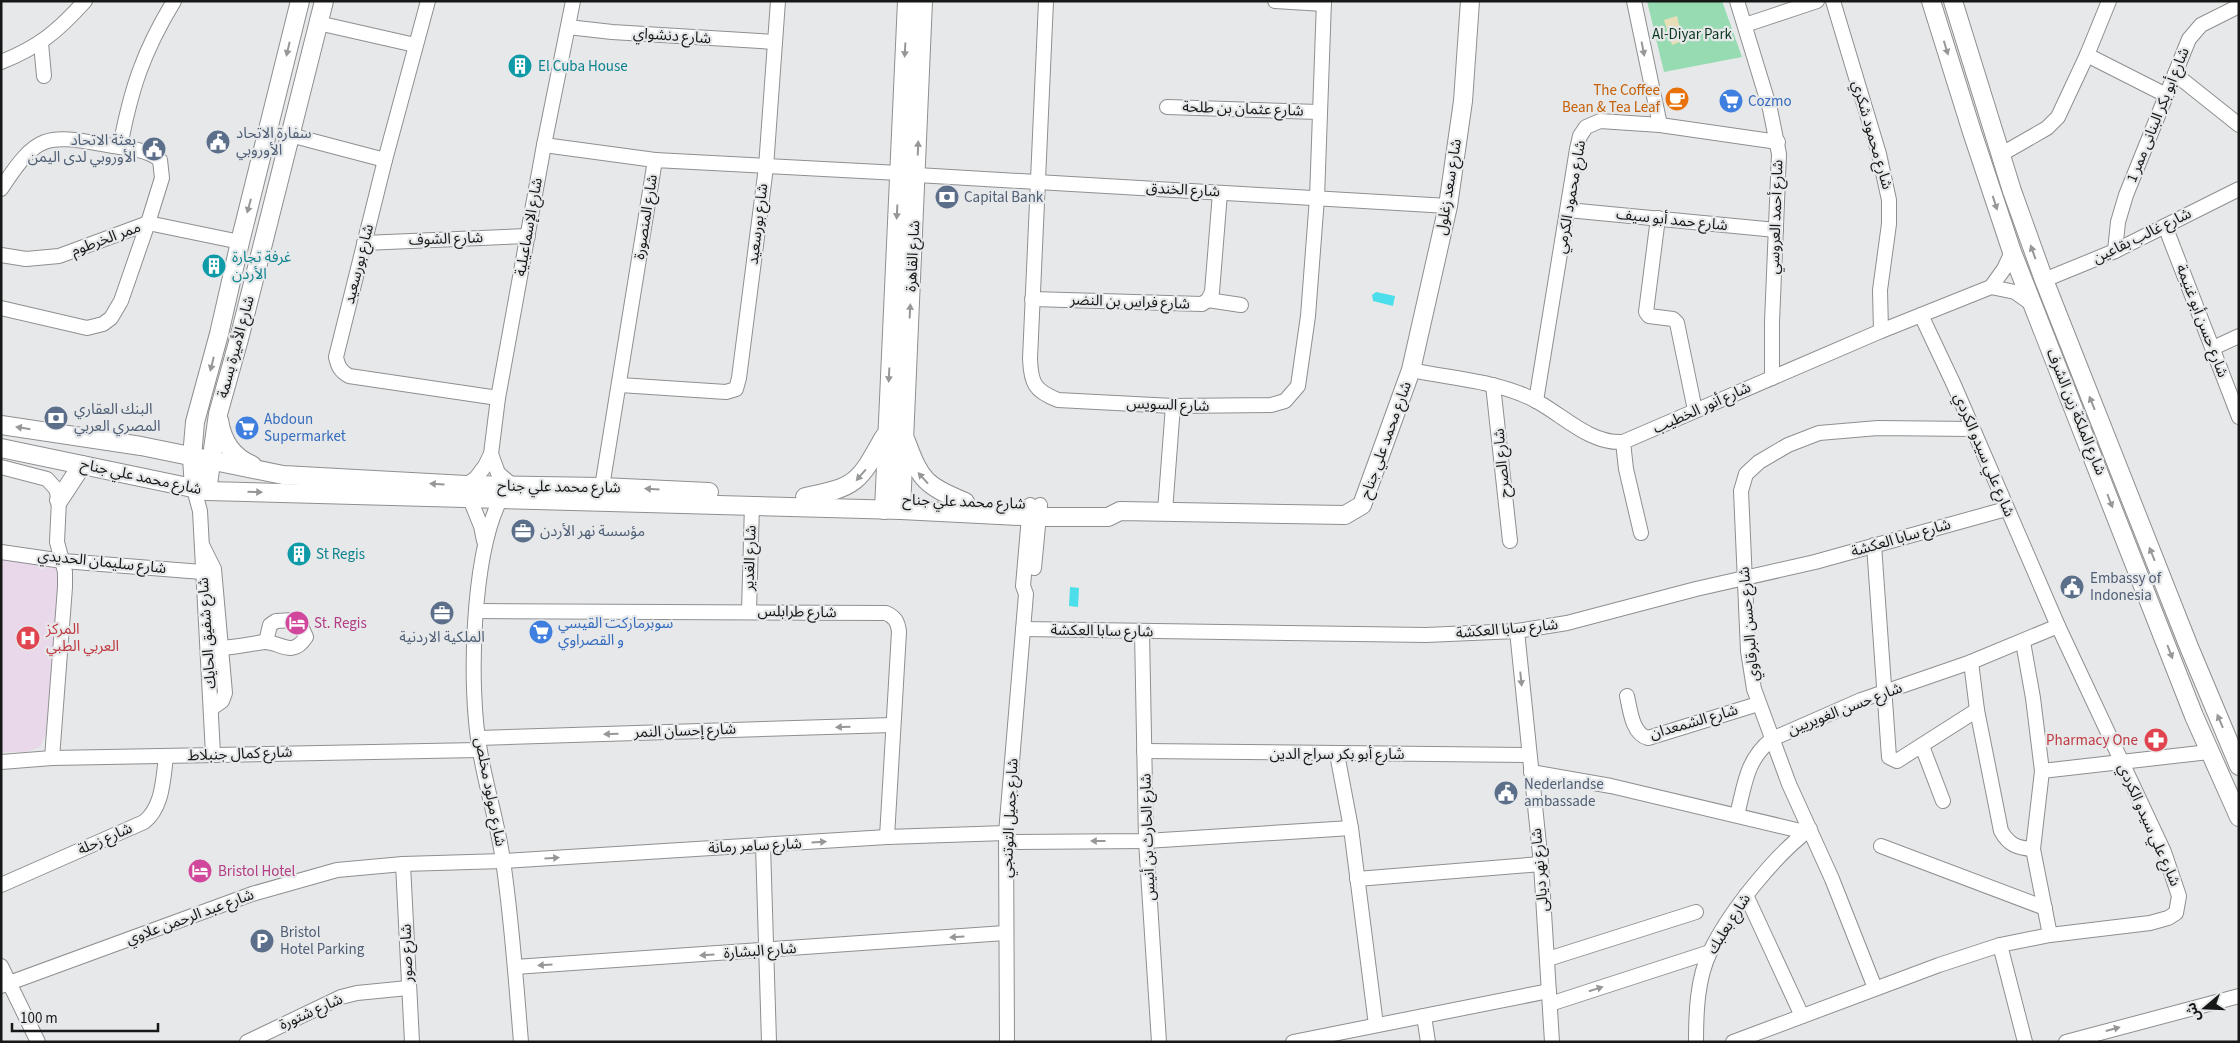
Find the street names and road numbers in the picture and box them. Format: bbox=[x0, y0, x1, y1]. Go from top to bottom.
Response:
street label: شارع دنشواي bbox=[632, 23, 712, 50]
street label: شارع أبو بكر البنانى ممر 1 bbox=[2121, 44, 2196, 186]
street label: شارع محمود شكري bbox=[1845, 78, 1898, 192]
street label: شارع عثمان بن طلحة bbox=[1182, 96, 1304, 123]
street label: شارع سعد زغلول bbox=[1431, 137, 1468, 237]
street label: شارع محمود الكرمي bbox=[1551, 138, 1592, 256]
street label: شارع أحمد العروسي bbox=[1763, 159, 1790, 275]
street label: شارع المنصورة bbox=[629, 173, 664, 261]
street label: شارع الإسماعيلية bbox=[510, 176, 549, 278]
street label: شارع الخندق bbox=[1145, 178, 1221, 203]
street label: شارع بورسعيد bbox=[743, 182, 774, 266]
street label: شارع غالب بقاعين bbox=[2089, 203, 2196, 270]
street label: شارع حمد أبو سيف bbox=[1615, 204, 1729, 237]
street label: ممر الخرطوم bbox=[68, 217, 144, 261]
street label: شارع القاهرة bbox=[901, 220, 926, 292]
street label: شارع بورسعيد bbox=[339, 222, 380, 306]
street label: شارع الشوف bbox=[409, 227, 484, 252]
street label: شارع حسن أبو غنيمة bbox=[2170, 261, 2233, 381]
street label: شارع فراس بن النضر bbox=[1069, 289, 1191, 316]
street label: شارع الأميرة بسمة bbox=[212, 293, 261, 401]
street label: شارع الملكة زين الشرف bbox=[2040, 346, 2111, 479]
street label: شارع أنور الخطيب bbox=[1650, 377, 1755, 440]
street label: شارع محمد علي جناح bbox=[1355, 378, 1418, 502]
street label: شارع علي سيدو الكردي bbox=[1948, 390, 2020, 521]
street label: شارع السويس bbox=[1126, 393, 1210, 418]
street label: شارع الصرح bbox=[1488, 427, 1516, 499]
street label: شارع محمد علي جناح bbox=[78, 454, 204, 501]
street label: شارع محمد علي جناح bbox=[497, 475, 621, 500]
street label: شارع محمد علي جناح bbox=[902, 489, 1026, 516]
street label: شارع سابا العكشة bbox=[1849, 514, 1954, 563]
street label: شارع الغدير bbox=[738, 524, 763, 592]
street label: شارع سليمان الحديدي bbox=[37, 545, 168, 580]
street label: شارع حسن البرقاوي bbox=[1734, 565, 1765, 682]
street label: شارع شفيق الحايك bbox=[193, 576, 222, 690]
street label: شارع طرابلس bbox=[757, 601, 837, 624]
street label: شارع سابا العكشة bbox=[1455, 614, 1559, 645]
street label: شارع سابا العكشة bbox=[1050, 620, 1154, 643]
street label: شارع حسن الغويريين bbox=[1785, 677, 1906, 741]
street label: شارع الشمعدان bbox=[1647, 699, 1741, 746]
street label: شارع إحسان النمر bbox=[633, 719, 737, 744]
street label: شارع مولود مخلص bbox=[468, 736, 511, 849]
street label: شارع كمال جنبلاط bbox=[187, 742, 293, 767]
street label: شارع أبو بكر سراج الدين bbox=[1270, 744, 1405, 766]
street label: شارع جميل التوتنجي bbox=[996, 757, 1025, 878]
street label: شارع علي سيدو الكردي bbox=[2112, 760, 2186, 890]
street label: شارع الحارث بن أنيس bbox=[1135, 773, 1162, 901]
street label: شارع زحلة bbox=[74, 818, 136, 861]
street label: شارع نهر ديالى bbox=[1526, 827, 1555, 913]
street label: شارع سامر رمانة bbox=[708, 833, 803, 860]
street label: شارع عبد الرحمن علاوي bbox=[123, 884, 257, 951]
street label: شارع بعلبك bbox=[1702, 890, 1757, 959]
street label: شارع صور bbox=[395, 923, 420, 984]
street label: شارع البشارة bbox=[723, 938, 797, 965]
street label: شارع شتورة bbox=[276, 989, 347, 1036]

